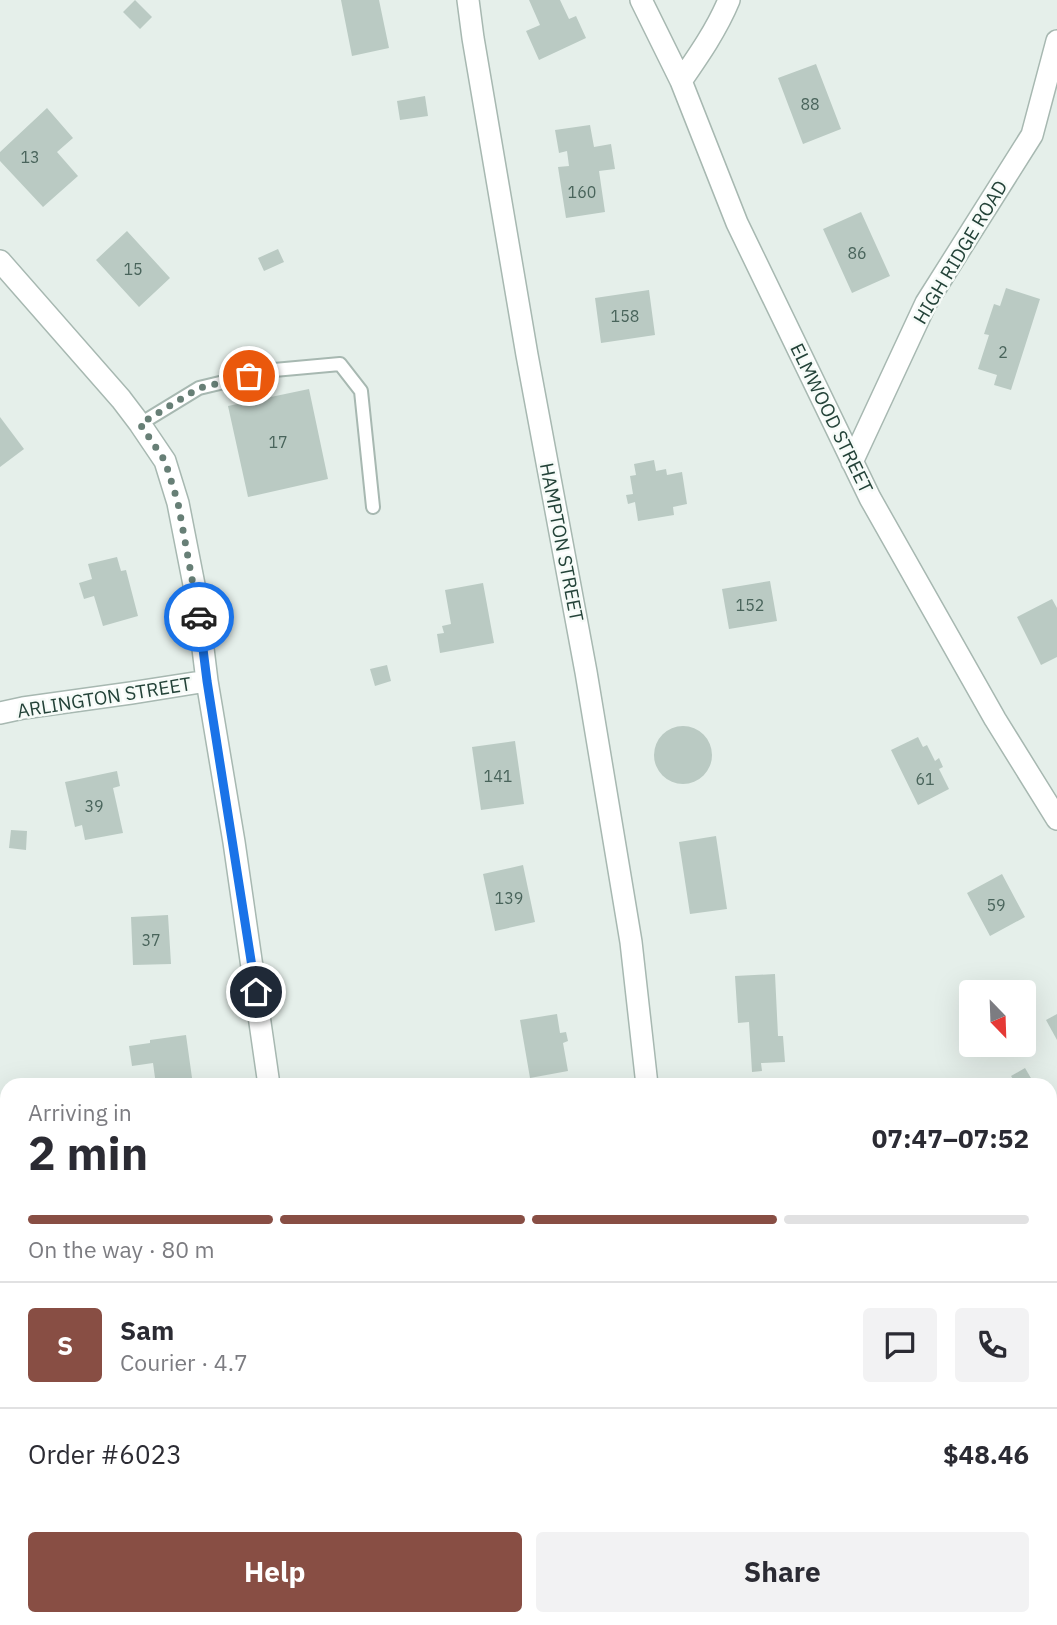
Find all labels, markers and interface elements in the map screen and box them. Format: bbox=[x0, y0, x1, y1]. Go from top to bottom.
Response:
house number: 88 bbox=[800, 94, 820, 114]
house number: 13 bbox=[20, 147, 40, 167]
street label: HIGH RIDGE ROAD bbox=[908, 176, 1012, 328]
house number: 160 bbox=[568, 182, 596, 202]
house number: 86 bbox=[847, 243, 867, 263]
house number: 15 bbox=[123, 259, 143, 279]
house number: 158 bbox=[611, 306, 639, 326]
street label: ELMWOOD STREET bbox=[785, 339, 879, 497]
house number: 2 bbox=[998, 342, 1008, 362]
pin bbox=[219, 346, 279, 406]
icon: bag bbox=[230, 357, 268, 395]
house number: 17 bbox=[268, 432, 288, 452]
street label: HAMPTON STREET bbox=[535, 461, 589, 624]
courier bbox=[164, 582, 234, 652]
house number: 152 bbox=[736, 595, 764, 615]
icon: car bbox=[180, 598, 218, 636]
street label: ARLINGTON STREET bbox=[15, 671, 193, 723]
house number: 141 bbox=[484, 766, 512, 786]
house number: 61 bbox=[915, 769, 935, 789]
house number: 39 bbox=[84, 796, 104, 816]
house number: 139 bbox=[495, 888, 523, 908]
house number: 59 bbox=[986, 895, 1006, 915]
house number: 37 bbox=[141, 930, 161, 950]
pin bbox=[226, 962, 286, 1022]
icon: home bbox=[237, 973, 275, 1011]
north arrow bbox=[959, 980, 1036, 1057]
map controls bbox=[959, 980, 1036, 1057]
text: Arriving in bbox=[28, 1097, 132, 1127]
text: 07:47–07:52 bbox=[872, 1121, 1029, 1155]
text: 2 min bbox=[28, 1123, 148, 1183]
text: On the way · 80 m bbox=[28, 1234, 215, 1264]
button: chat bbox=[863, 1308, 937, 1382]
button: phone bbox=[955, 1308, 1029, 1382]
text: Sam bbox=[120, 1313, 174, 1347]
text: S bbox=[57, 1328, 73, 1362]
text: Courier · 4.7 bbox=[120, 1347, 248, 1377]
text: Order #6023 bbox=[28, 1437, 182, 1471]
text: $48.46 bbox=[943, 1437, 1029, 1471]
button: Help bbox=[28, 1532, 522, 1612]
button: Share bbox=[536, 1532, 1029, 1612]

